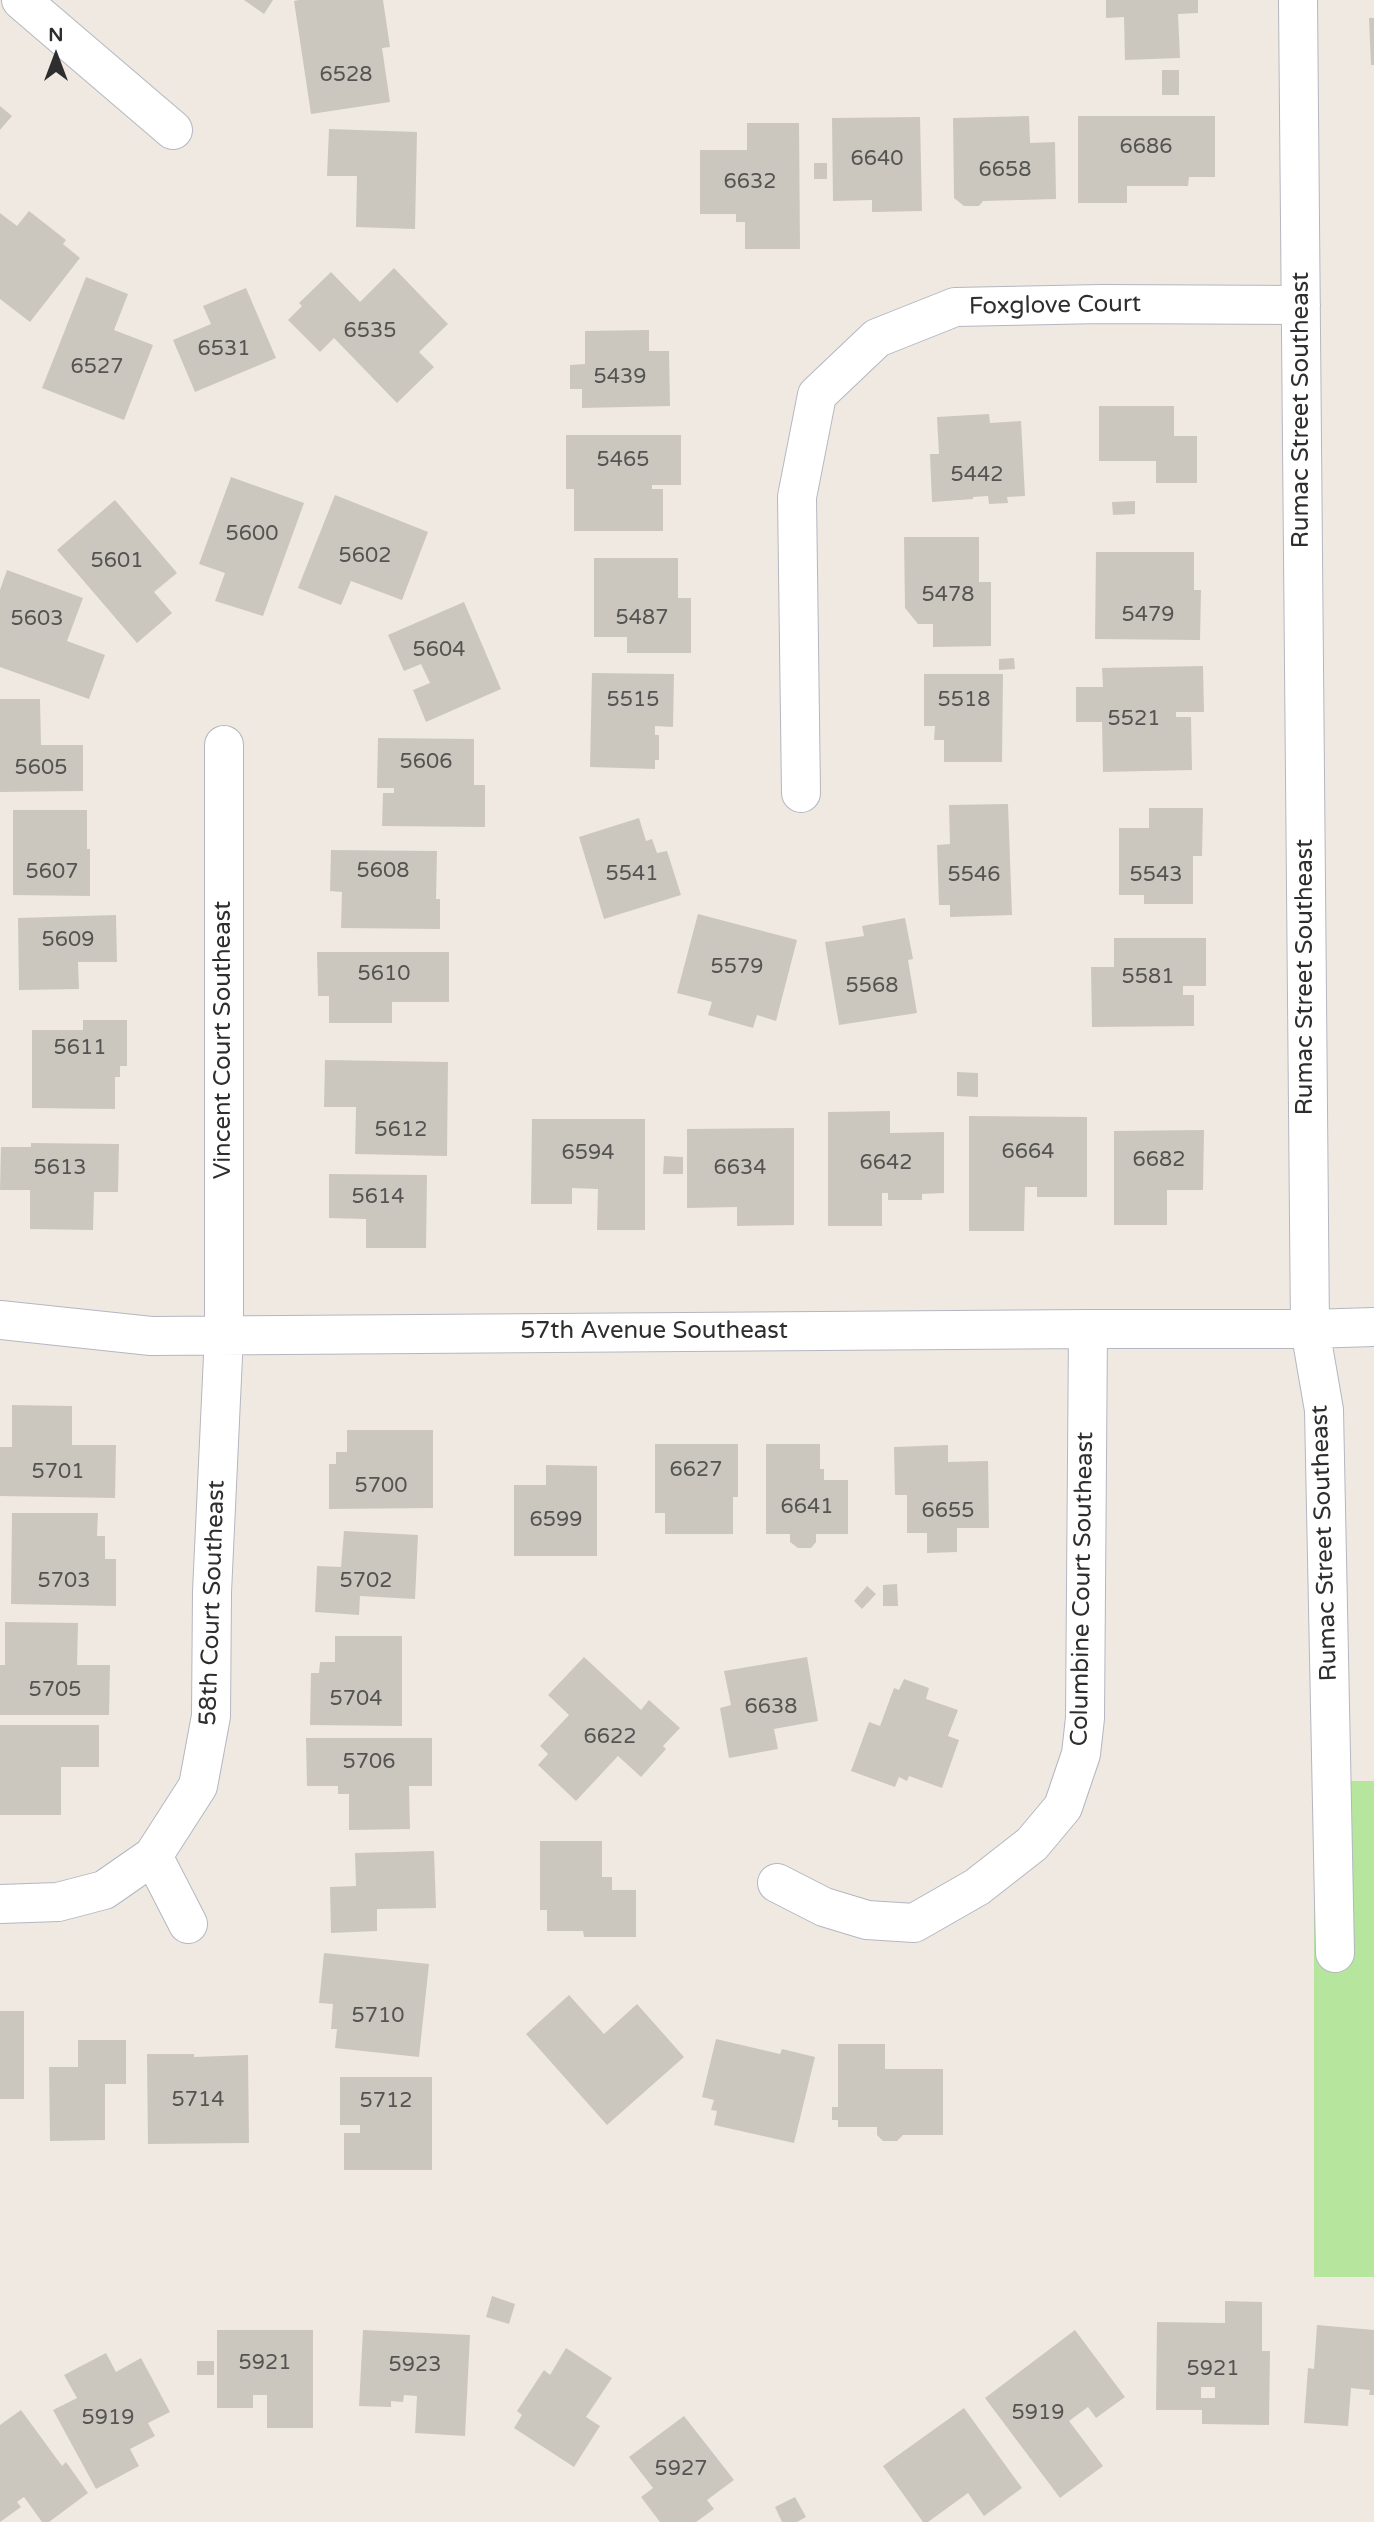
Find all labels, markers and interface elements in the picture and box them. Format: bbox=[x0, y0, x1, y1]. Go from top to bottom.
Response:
north arrow bbox=[21, 21, 91, 91]
text: N bbox=[48, 24, 64, 46]
house number: 6528 bbox=[320, 62, 372, 88]
house number: 6686 bbox=[1120, 134, 1172, 160]
house number: 6640 bbox=[851, 146, 903, 172]
house number: 6658 bbox=[979, 157, 1031, 183]
house number: 6632 bbox=[724, 169, 776, 195]
street label: Rumac Street Southeast bbox=[1288, 272, 1316, 548]
street label: Foxglove Court bbox=[969, 290, 1141, 322]
house number: 6535 bbox=[344, 318, 396, 344]
house number: 6531 bbox=[198, 336, 250, 362]
house number: 6527 bbox=[71, 354, 123, 380]
house number: 5439 bbox=[594, 364, 646, 390]
house number: 5465 bbox=[597, 447, 649, 473]
house number: 5442 bbox=[951, 462, 1003, 488]
house number: 5600 bbox=[226, 521, 278, 547]
house number: 5602 bbox=[339, 543, 391, 569]
house number: 5601 bbox=[91, 548, 143, 574]
house number: 5478 bbox=[922, 582, 974, 608]
house number: 5479 bbox=[1122, 602, 1174, 628]
house number: 5487 bbox=[616, 605, 668, 631]
house number: 5603 bbox=[11, 606, 63, 632]
house number: 5604 bbox=[413, 637, 465, 663]
house number: 5515 bbox=[607, 687, 659, 713]
house number: 5518 bbox=[938, 687, 990, 713]
house number: 5521 bbox=[1108, 706, 1160, 732]
house number: 5606 bbox=[400, 749, 452, 775]
house number: 5605 bbox=[15, 755, 67, 781]
street label: Rumac Street Southeast bbox=[1292, 839, 1320, 1115]
house number: 5608 bbox=[357, 858, 409, 884]
house number: 5607 bbox=[26, 859, 78, 885]
house number: 5541 bbox=[606, 861, 658, 887]
house number: 5546 bbox=[948, 862, 1000, 888]
house number: 5543 bbox=[1130, 862, 1182, 888]
street label: Vincent Court Southeast bbox=[210, 901, 238, 1179]
house number: 5609 bbox=[42, 927, 94, 953]
house number: 5579 bbox=[711, 954, 763, 980]
house number: 5610 bbox=[358, 961, 410, 987]
house number: 5581 bbox=[1122, 964, 1174, 990]
house number: 5568 bbox=[846, 973, 898, 999]
house number: 5611 bbox=[54, 1035, 106, 1061]
house number: 5612 bbox=[375, 1117, 427, 1143]
house number: 6664 bbox=[1002, 1139, 1054, 1165]
house number: 6594 bbox=[562, 1140, 614, 1166]
house number: 6682 bbox=[1133, 1147, 1185, 1173]
house number: 6642 bbox=[860, 1150, 912, 1176]
house number: 5613 bbox=[34, 1155, 86, 1181]
house number: 6634 bbox=[714, 1155, 766, 1181]
house number: 5614 bbox=[352, 1184, 404, 1210]
street label: 57th Avenue Southeast bbox=[520, 1318, 788, 1346]
street label: Rumac Street Southeast bbox=[1306, 1404, 1344, 1682]
street label: Columbine Court Southeast bbox=[1066, 1431, 1100, 1747]
house number: 6627 bbox=[670, 1457, 722, 1483]
house number: 5701 bbox=[32, 1459, 84, 1485]
house number: 5700 bbox=[355, 1473, 407, 1499]
street label: 58th Court Southeast bbox=[194, 1480, 232, 1726]
house number: 6641 bbox=[781, 1494, 833, 1520]
house number: 6655 bbox=[922, 1498, 974, 1524]
house number: 6599 bbox=[530, 1507, 582, 1533]
house number: 5703 bbox=[38, 1568, 90, 1594]
house number: 5702 bbox=[340, 1568, 392, 1594]
house number: 5705 bbox=[29, 1677, 81, 1703]
house number: 5704 bbox=[330, 1686, 382, 1712]
house number: 6638 bbox=[745, 1694, 797, 1720]
house number: 6622 bbox=[584, 1724, 636, 1750]
house number: 5706 bbox=[343, 1749, 395, 1775]
house number: 5710 bbox=[352, 2003, 404, 2029]
house number: 5714 bbox=[172, 2087, 224, 2113]
house number: 5712 bbox=[360, 2088, 412, 2114]
house number: 5921 bbox=[239, 2350, 291, 2376]
house number: 5923 bbox=[389, 2352, 441, 2378]
house number: 5921 bbox=[1187, 2356, 1239, 2382]
house number: 5919 bbox=[1012, 2400, 1064, 2426]
house number: 5919 bbox=[82, 2405, 134, 2431]
house number: 5927 bbox=[655, 2456, 707, 2482]

